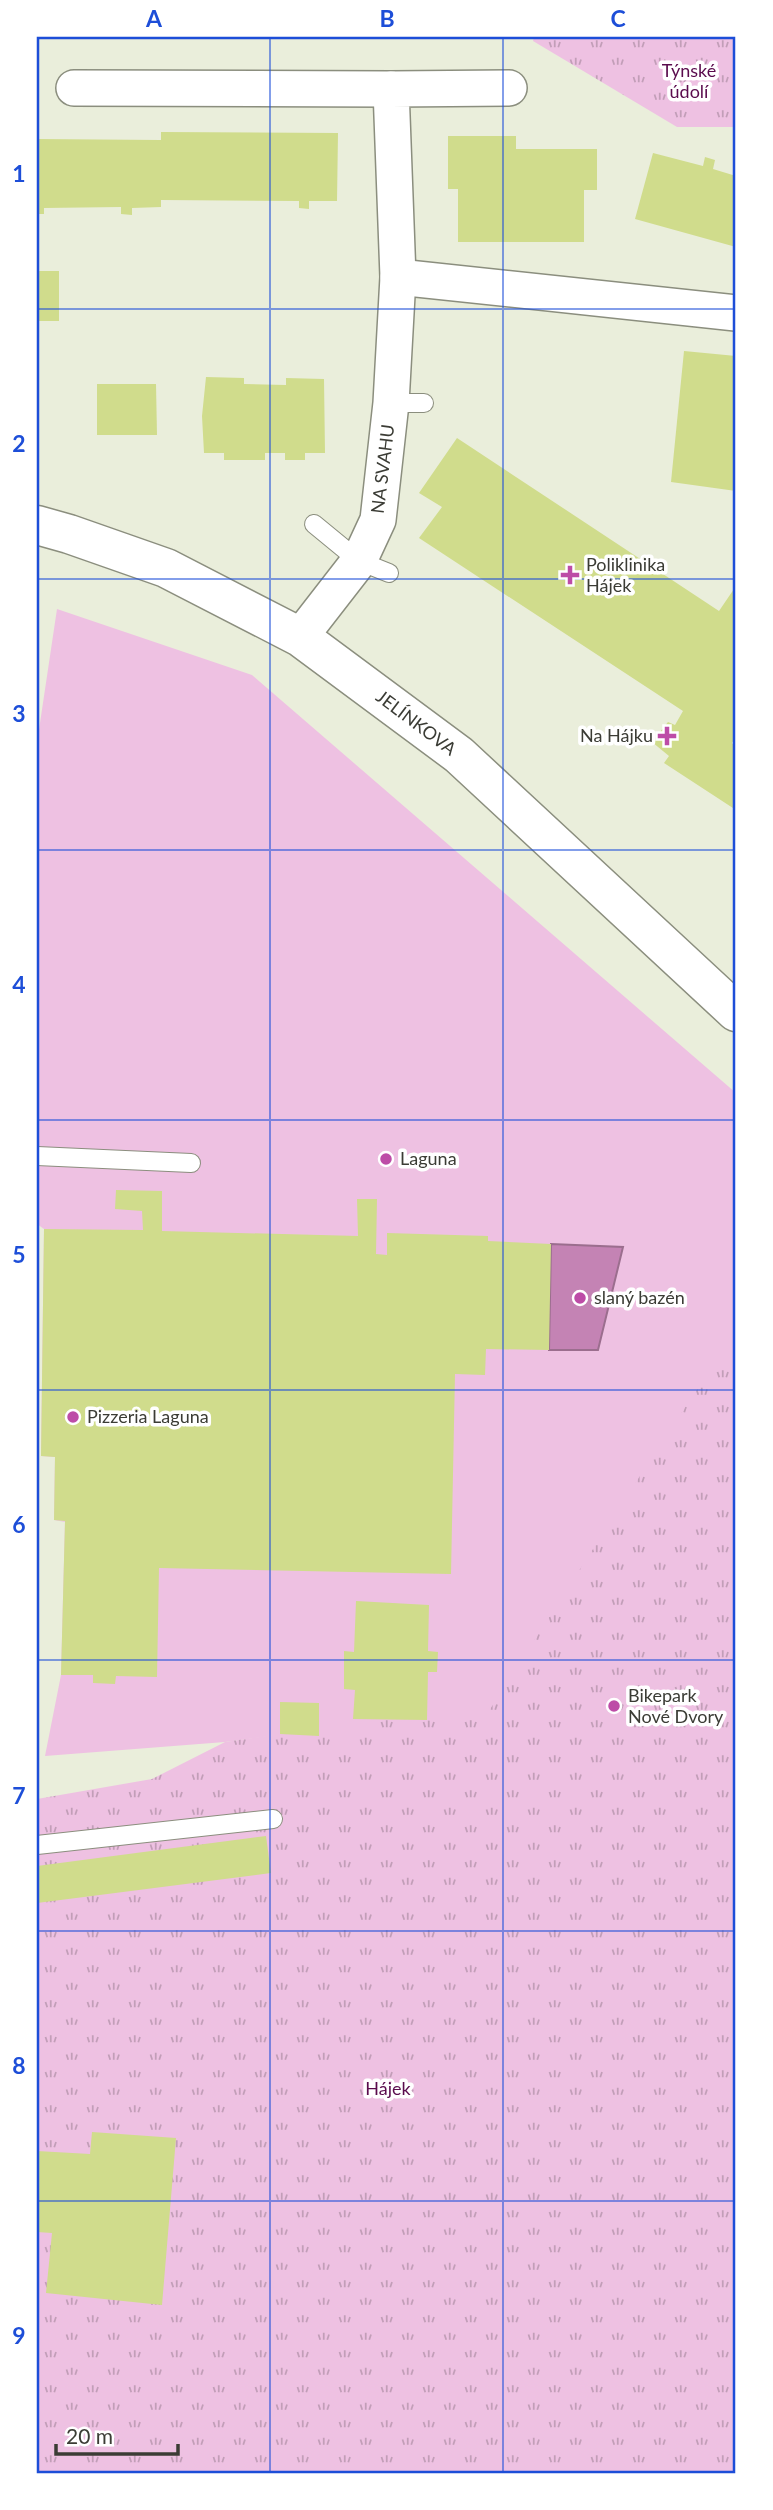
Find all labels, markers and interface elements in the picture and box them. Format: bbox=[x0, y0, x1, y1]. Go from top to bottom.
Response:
text: A bbox=[145, 4, 163, 32]
text: B bbox=[379, 4, 395, 32]
text: C bbox=[610, 4, 626, 32]
park label: Týnské údolí bbox=[662, 59, 716, 102]
text: 1 bbox=[12, 159, 26, 187]
street label: NA SVAHU bbox=[366, 423, 398, 515]
text: 2 bbox=[12, 429, 26, 457]
place label: Poliklinika Hájek bbox=[586, 553, 665, 596]
marker: Poliklinika Hájek bbox=[560, 565, 580, 585]
street label: JELÍNKOVA bbox=[372, 685, 462, 760]
text: 3 bbox=[12, 699, 26, 727]
place label: Na Hájku bbox=[580, 724, 653, 746]
marker: Na Hájku bbox=[659, 728, 675, 744]
text: 4 bbox=[12, 970, 26, 998]
place label: Laguna bbox=[400, 1147, 457, 1169]
marker: Laguna bbox=[378, 1151, 394, 1167]
text: 5 bbox=[12, 1240, 26, 1268]
place label: slaný bazén bbox=[594, 1286, 685, 1308]
marker: slaný bazén bbox=[572, 1290, 588, 1306]
place label: Pizzeria Laguna bbox=[87, 1405, 209, 1427]
marker: Pizzeria Laguna bbox=[65, 1409, 81, 1425]
text: 6 bbox=[12, 1510, 26, 1538]
place label: Bikepark Nové Dvory bbox=[628, 1684, 724, 1727]
marker: Bikepark Nové Dvory bbox=[606, 1698, 622, 1714]
text: 7 bbox=[12, 1781, 26, 1809]
text: 8 bbox=[12, 2051, 26, 2079]
park label: Hájek bbox=[365, 2077, 412, 2099]
text: 9 bbox=[12, 2321, 26, 2349]
scale bar bbox=[56, 2412, 178, 2456]
text: 20 m bbox=[66, 2423, 113, 2448]

